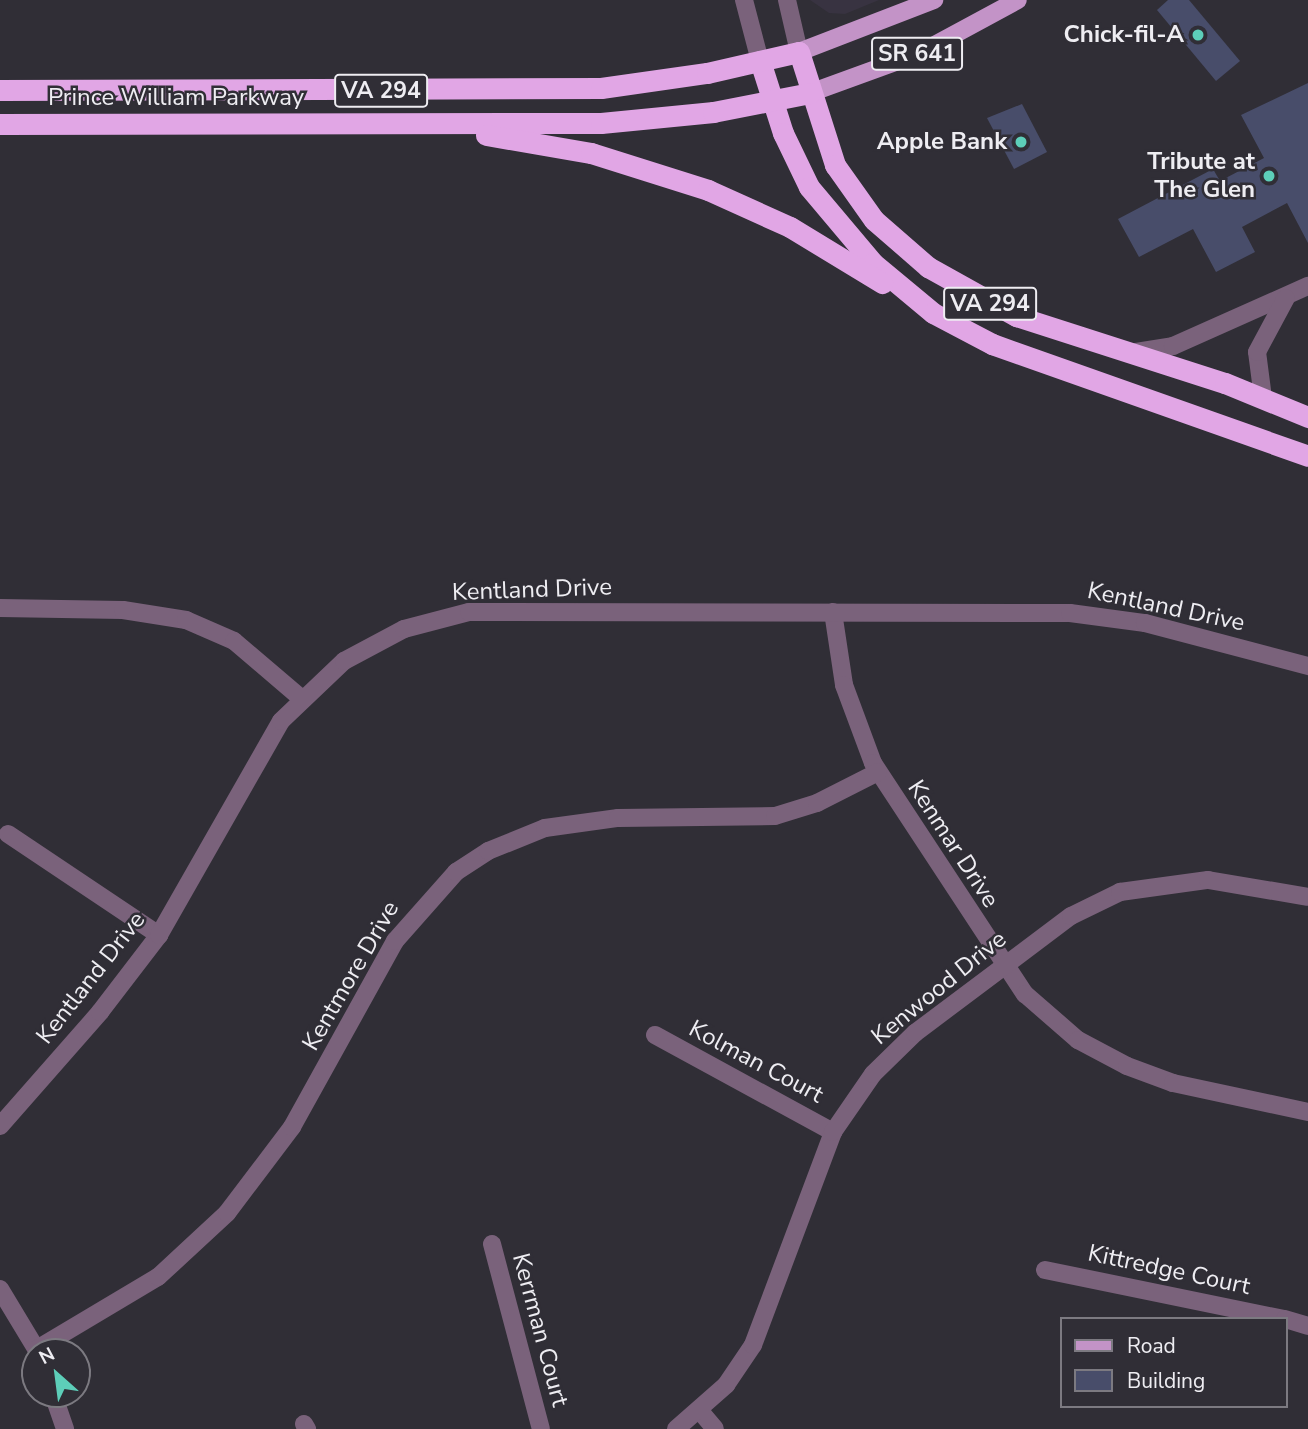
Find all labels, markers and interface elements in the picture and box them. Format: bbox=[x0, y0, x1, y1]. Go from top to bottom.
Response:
place label: Chick-fil-A bbox=[1064, 21, 1184, 49]
marker: Chick-fil-A bbox=[1190, 27, 1206, 43]
road number: SR 641 bbox=[870, 34, 964, 74]
road number: VA 294 bbox=[334, 72, 428, 110]
street label: Prince William Parkway bbox=[48, 84, 304, 112]
place label: Apple Bank bbox=[877, 128, 1007, 156]
marker: Apple Bank bbox=[1013, 134, 1029, 150]
place label: Tribute at The Glen bbox=[1147, 148, 1255, 204]
marker: Tribute at The Glen bbox=[1261, 168, 1277, 184]
road number: VA 294 bbox=[943, 284, 1037, 324]
street label: Kentland Drive bbox=[452, 573, 612, 607]
street label: Kentland Drive bbox=[1085, 576, 1247, 638]
street label: Kenmar Drive bbox=[901, 775, 1005, 913]
street label: Kentmore Drive bbox=[297, 896, 405, 1056]
street label: Kentland Drive bbox=[30, 906, 152, 1050]
street label: Kenwood Drive bbox=[866, 925, 1012, 1051]
street label: Kolman Court bbox=[684, 1015, 828, 1109]
street label: Kittredge Court bbox=[1085, 1239, 1253, 1301]
street label: Kerrman Court bbox=[506, 1250, 574, 1410]
legend bbox=[1060, 1317, 1287, 1408]
text: Road bbox=[1127, 1332, 1176, 1360]
north arrow bbox=[21, 1338, 91, 1408]
text: N bbox=[35, 1341, 59, 1371]
text: Building bbox=[1127, 1367, 1205, 1395]

